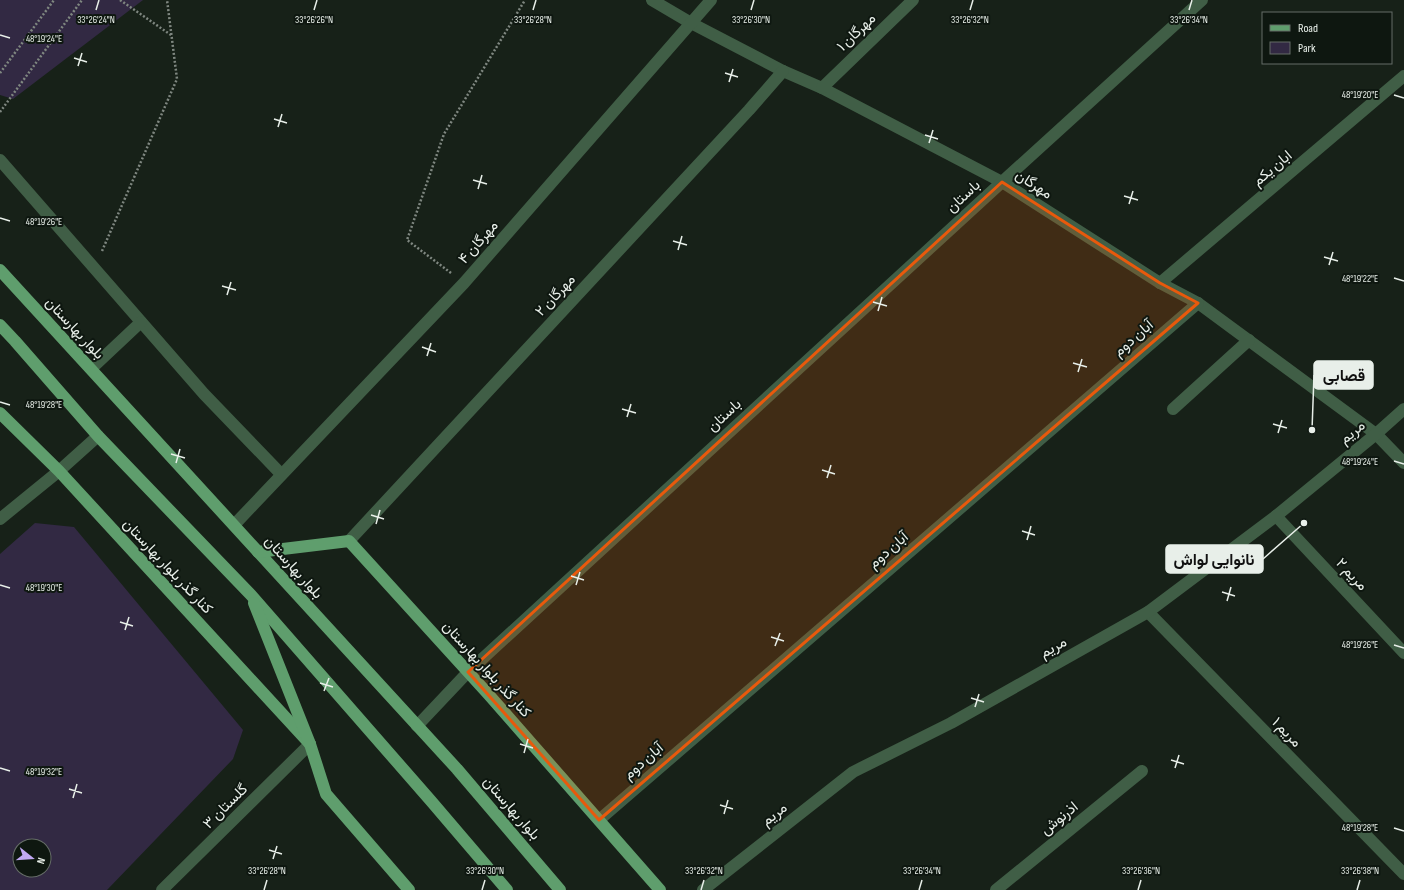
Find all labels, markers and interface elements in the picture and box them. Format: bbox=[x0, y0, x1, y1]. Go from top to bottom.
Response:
street label: مهرگان ۱ bbox=[833, 9, 880, 56]
legend bbox=[1262, 12, 1392, 64]
text: 33°26'24"N bbox=[77, 14, 115, 26]
text: 33°26'26"N bbox=[295, 14, 333, 26]
text: 33°26'28"N bbox=[514, 14, 552, 26]
text: 33°26'30"N bbox=[732, 14, 770, 26]
text: 33°26'32"N bbox=[951, 14, 989, 26]
text: 33°26'34"N bbox=[1170, 14, 1208, 26]
text: Road bbox=[1298, 21, 1318, 36]
text: 48°19'24"E bbox=[26, 33, 62, 45]
text: Park bbox=[1298, 41, 1316, 56]
text: 48°19'20"E bbox=[1342, 89, 1378, 101]
street label: ابان یکم bbox=[1249, 146, 1296, 191]
street label: مهرگان bbox=[1012, 165, 1056, 203]
street label: باستان bbox=[942, 176, 984, 217]
text: 48°19'26"E bbox=[26, 216, 62, 228]
street label: مهرگان ۴ bbox=[454, 217, 502, 268]
street label: مهرگان ۲ bbox=[531, 270, 580, 320]
text: 48°19'22"E bbox=[1342, 273, 1378, 285]
street label: بلوار بهارستان bbox=[41, 293, 108, 363]
street label: آبان دوم bbox=[1109, 315, 1158, 361]
callout: قصابی bbox=[1314, 361, 1373, 389]
text: قصابی bbox=[1323, 367, 1365, 386]
street label: باستان bbox=[703, 395, 745, 436]
text: 48°19'28"E bbox=[26, 399, 62, 411]
street label: مریم bbox=[1335, 416, 1369, 449]
text: 48°19'24"E bbox=[1342, 456, 1378, 468]
street label: کنار گذر بلوار بهارستان bbox=[119, 515, 217, 618]
street label: آبان دوم bbox=[864, 527, 913, 573]
street label: بلوار بهارستان bbox=[260, 532, 327, 603]
callout: نانوایی لواش bbox=[1166, 545, 1263, 573]
text: نانوایی لواش bbox=[1174, 551, 1255, 570]
street label: مریم ۲ bbox=[1332, 554, 1372, 595]
text: 48°19'30"E bbox=[26, 582, 62, 594]
street label: کنار گذر بلوار بهارستان bbox=[438, 617, 535, 722]
street label: مریم bbox=[1036, 632, 1070, 663]
text: 48°19'26"E bbox=[1342, 639, 1378, 651]
street label: مریم ۱ bbox=[1268, 713, 1306, 751]
street label: آبان دوم bbox=[619, 738, 668, 784]
text: 48°19'32"E bbox=[26, 766, 62, 778]
street label: بلوار بهارستان bbox=[479, 773, 544, 844]
street label: گلستان ۳ bbox=[199, 780, 252, 833]
street label: اذرنوش bbox=[1036, 797, 1082, 839]
street label: مریم bbox=[757, 798, 791, 830]
text: 48°19'28"E bbox=[1342, 822, 1378, 834]
north arrow bbox=[12, 838, 52, 878]
text: N bbox=[34, 856, 48, 866]
text: 33°26'28"N bbox=[248, 865, 286, 877]
text: 33°26'30"N bbox=[466, 865, 504, 877]
text: 33°26'32"N bbox=[685, 865, 723, 877]
text: 33°26'34"N bbox=[903, 865, 941, 877]
text: 33°26'36"N bbox=[1122, 865, 1160, 877]
text: 33°26'38"N bbox=[1341, 865, 1379, 877]

